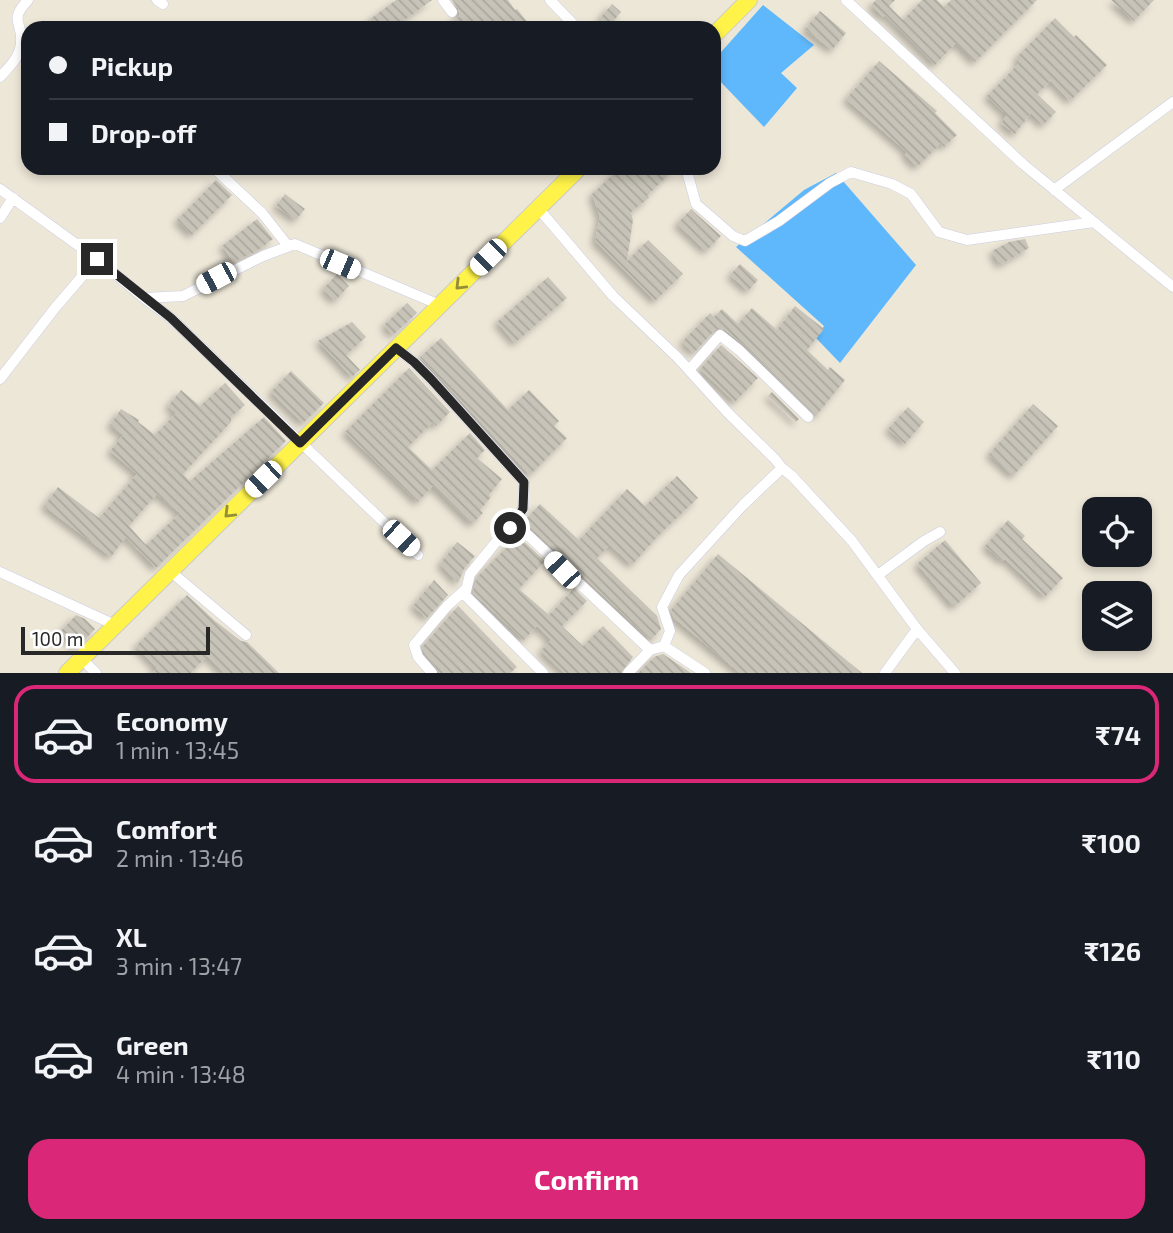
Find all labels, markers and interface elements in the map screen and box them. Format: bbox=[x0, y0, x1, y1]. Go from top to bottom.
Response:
text: Pickup bbox=[91, 50, 173, 81]
text: Drop-off bbox=[91, 117, 196, 148]
car bbox=[466, 235, 511, 279]
route end bbox=[81, 243, 113, 275]
car bbox=[317, 246, 364, 282]
car bbox=[193, 259, 240, 297]
one-way arrow bbox=[456, 276, 469, 289]
car bbox=[241, 457, 286, 501]
map controls bbox=[1082, 497, 1152, 651]
button: locate bbox=[1082, 497, 1152, 567]
one-way arrow bbox=[224, 505, 237, 518]
route start bbox=[494, 512, 526, 544]
car bbox=[379, 516, 424, 560]
car bbox=[540, 548, 585, 592]
button: layers bbox=[1082, 581, 1152, 651]
scale bar bbox=[21, 624, 210, 656]
text: 100 m bbox=[32, 627, 83, 650]
icon: car bbox=[32, 703, 95, 766]
text: Economy bbox=[116, 705, 228, 736]
text: ₹74 bbox=[1095, 719, 1141, 750]
text: 1 min · 13:45 bbox=[116, 736, 239, 764]
icon: car bbox=[32, 811, 95, 874]
text: Comfort bbox=[116, 813, 217, 844]
text: ₹100 bbox=[1082, 827, 1141, 858]
text: 2 min · 13:46 bbox=[116, 844, 244, 872]
icon: car bbox=[32, 919, 95, 982]
text: XL bbox=[116, 921, 147, 952]
text: ₹126 bbox=[1084, 935, 1141, 966]
text: 3 min · 13:47 bbox=[116, 952, 242, 980]
icon: car bbox=[32, 1027, 95, 1090]
text: Green bbox=[116, 1029, 189, 1060]
text: ₹110 bbox=[1087, 1043, 1141, 1074]
text: 4 min · 13:48 bbox=[116, 1060, 246, 1088]
button: Confirm bbox=[28, 1139, 1145, 1219]

